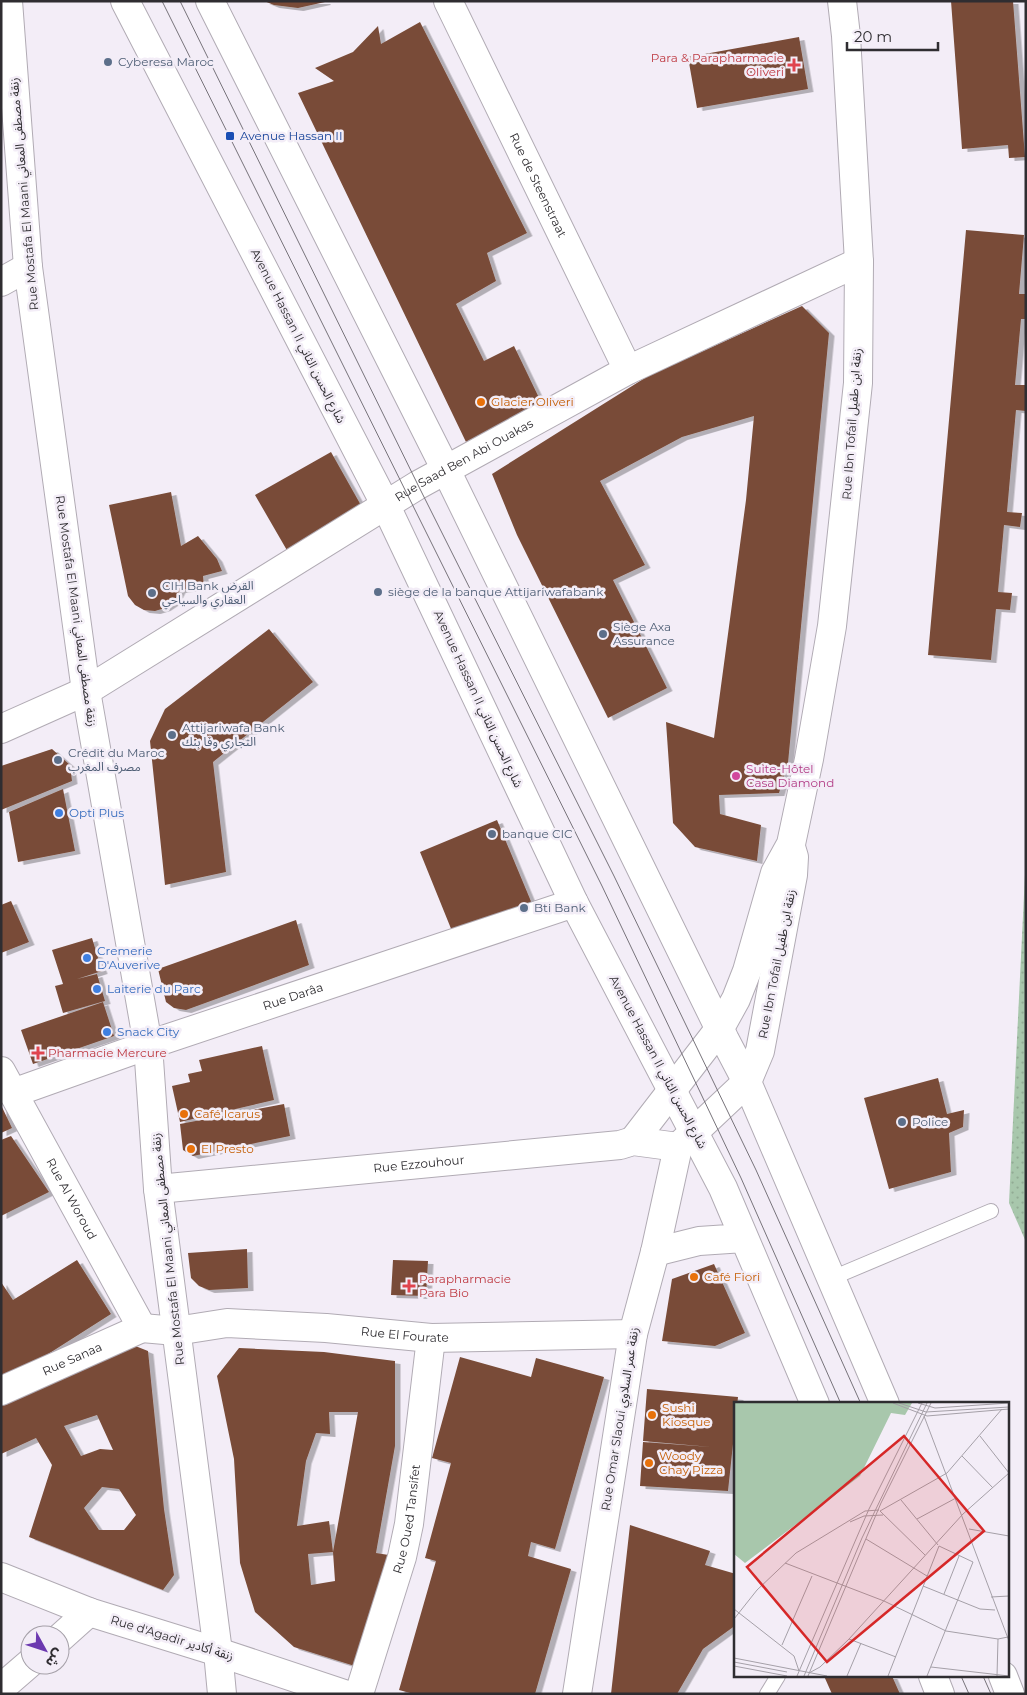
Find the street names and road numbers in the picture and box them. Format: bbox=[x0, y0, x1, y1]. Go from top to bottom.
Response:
street label: Rue Mostafa El Maani زنقة مصطفى المعاني bbox=[6, 77, 44, 311]
street label: Rue de Steenstraat bbox=[506, 130, 570, 240]
street label: Avenue Hassan II شارع الحسن الثاني bbox=[245, 246, 349, 427]
street label: Rue Ibn Tofail زنقة ابن طفيل bbox=[839, 348, 864, 500]
street label: Rue Saad Ben Abi Ouakas bbox=[392, 415, 536, 505]
street label: Rue Mostafa El Maani زنقة مصطفى المعاني bbox=[50, 494, 100, 728]
street label: Avenue Hassan II شارع الحسن الثاني bbox=[428, 608, 526, 791]
street label: Rue Ibn Tofail زنقة ابن طفيل bbox=[755, 888, 798, 1040]
street label: Avenue Hassan II شارع الحسن الثاني bbox=[604, 973, 711, 1152]
street label: Rue Darâa bbox=[261, 979, 325, 1013]
street label: Rue Mostafa El Maani زنقة مصطفى المعاني bbox=[148, 1132, 190, 1366]
street label: Rue Ezzouhour bbox=[373, 1152, 465, 1175]
street label: Rue Al Woroud bbox=[43, 1155, 100, 1242]
street label: Rue El Fourate bbox=[360, 1323, 449, 1345]
street label: Rue Omar Slaoui زنقة عمر السلاوي bbox=[598, 1326, 644, 1512]
street label: Rue Sanaa bbox=[40, 1339, 104, 1379]
street label: Rue Oued Tansifet bbox=[389, 1463, 423, 1575]
street label: Rue d'Agadir زنقة أكادير bbox=[109, 1612, 235, 1663]

